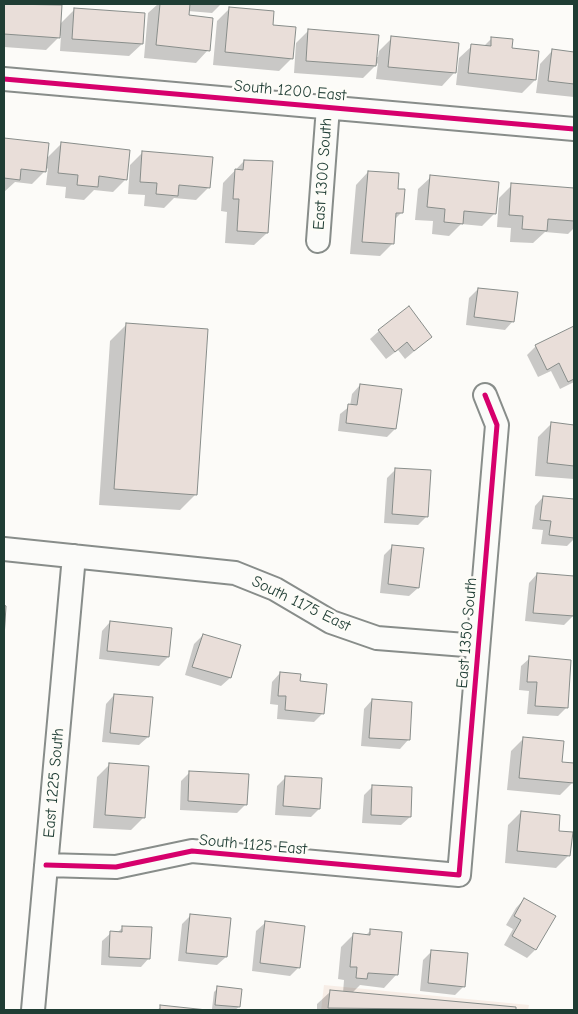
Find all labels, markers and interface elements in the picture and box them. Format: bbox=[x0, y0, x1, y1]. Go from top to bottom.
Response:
street label: South 1200 East bbox=[233, 77, 347, 105]
street label: East 1300 South bbox=[310, 117, 336, 231]
street label: South 1175 East bbox=[249, 572, 353, 636]
street label: East 1350 South bbox=[453, 577, 481, 689]
street label: East 1225 South bbox=[40, 727, 68, 839]
street label: South 1125 East bbox=[198, 831, 308, 859]

